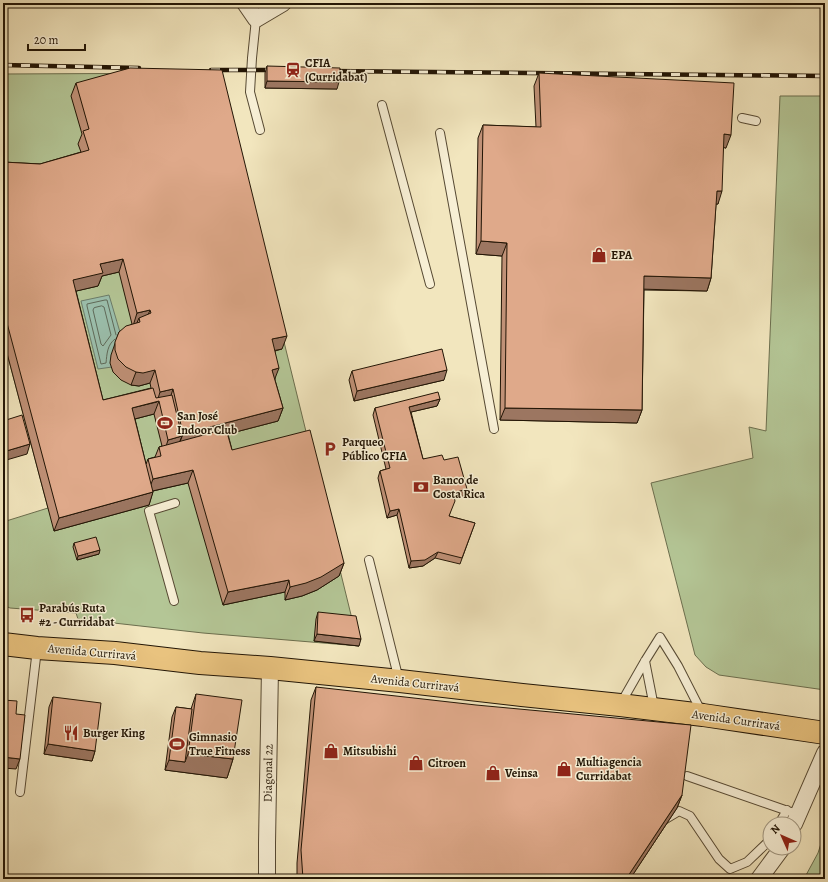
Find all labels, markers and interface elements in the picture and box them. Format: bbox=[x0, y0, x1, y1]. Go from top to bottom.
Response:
scale bar bbox=[28, 26, 85, 52]
text: 20 m bbox=[34, 32, 58, 48]
place label: CFIA (Curridabat) bbox=[305, 55, 367, 85]
station icon: CFIA (Curridabat) bbox=[284, 61, 302, 79]
shop icon: EPA bbox=[590, 246, 608, 264]
place label: EPA bbox=[611, 247, 633, 263]
place label: San José Indoor Club bbox=[177, 408, 237, 438]
sports icon: San José Indoor Club bbox=[156, 414, 174, 432]
place label: Parqueo Público CFIA bbox=[342, 434, 408, 464]
parking icon: Parqueo Público CFIA bbox=[321, 440, 339, 458]
place label: Banco de Costa Rica bbox=[433, 472, 485, 502]
bank icon: Banco de Costa Rica bbox=[412, 478, 430, 496]
place label: Parabús Ruta #2 - Curridabat bbox=[39, 600, 115, 630]
bus stop icon: Parabús Ruta #2 - Curridabat bbox=[18, 606, 36, 624]
street label: Avenida Curriravá bbox=[46, 640, 137, 664]
street label: Avenida Curriravá bbox=[369, 670, 460, 696]
street label: Avenida Curriravá bbox=[690, 706, 781, 734]
restaurant icon: Burger King bbox=[62, 724, 80, 742]
place label: Burger King bbox=[83, 725, 146, 741]
place label: Gimnasio True Fitness bbox=[189, 729, 251, 759]
sports icon: Gimnasio True Fitness bbox=[168, 735, 186, 753]
shop icon: Mitsubishi bbox=[322, 742, 340, 760]
street label: Diagonal 22 bbox=[259, 743, 277, 802]
place label: Mitsubishi bbox=[343, 743, 397, 759]
shop icon: Citroen bbox=[407, 754, 425, 772]
place label: Multiagencia Curridabat bbox=[576, 754, 642, 784]
place label: Citroen bbox=[428, 755, 466, 771]
shop icon: Multiagencia Curridabat bbox=[555, 760, 573, 778]
shop icon: Veinsa bbox=[484, 764, 502, 782]
place label: Veinsa bbox=[504, 765, 538, 781]
north arrow bbox=[762, 816, 802, 856]
text: N bbox=[767, 821, 783, 837]

